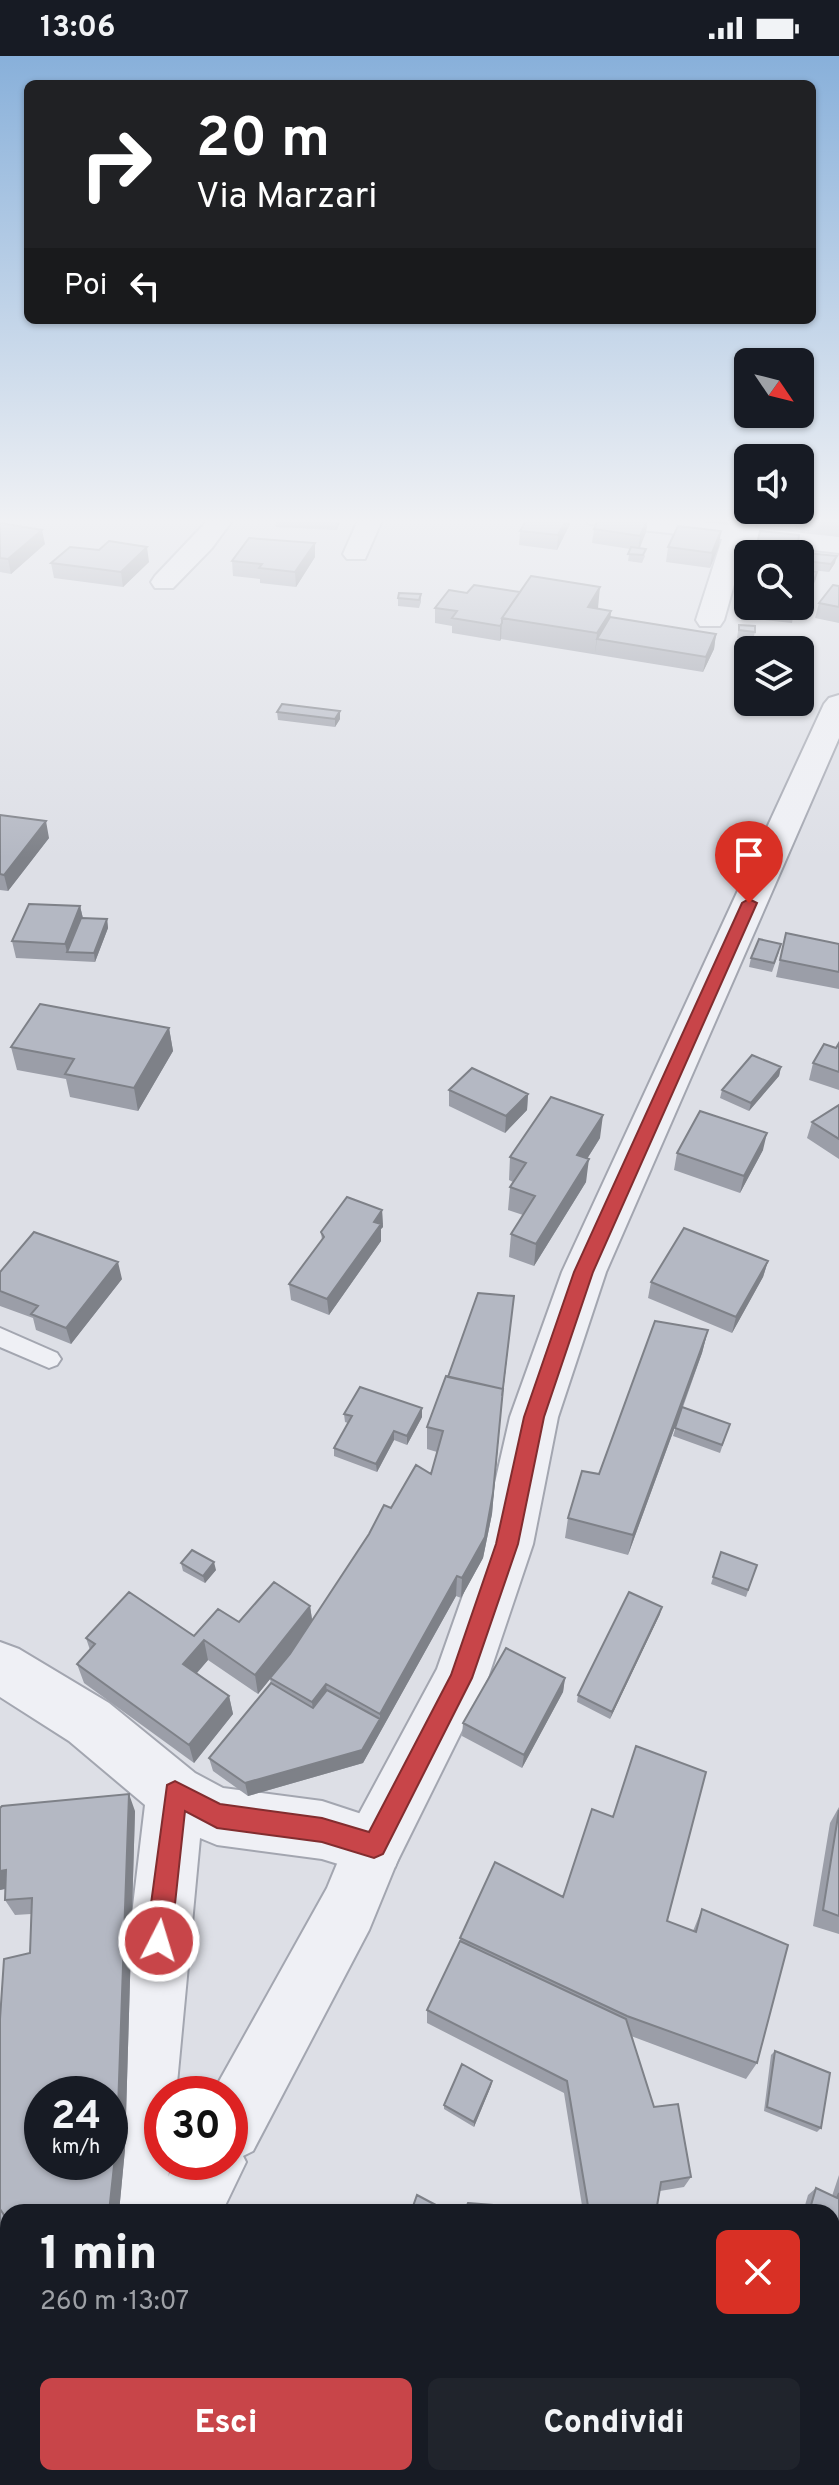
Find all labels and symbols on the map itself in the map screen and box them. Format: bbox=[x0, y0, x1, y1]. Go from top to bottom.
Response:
north arrow bbox=[734, 348, 814, 428]
pin bbox=[715, 821, 783, 903]
position arrow bbox=[117, 1899, 201, 1983]
speed limit sign: 30 bbox=[144, 2076, 248, 2180]

